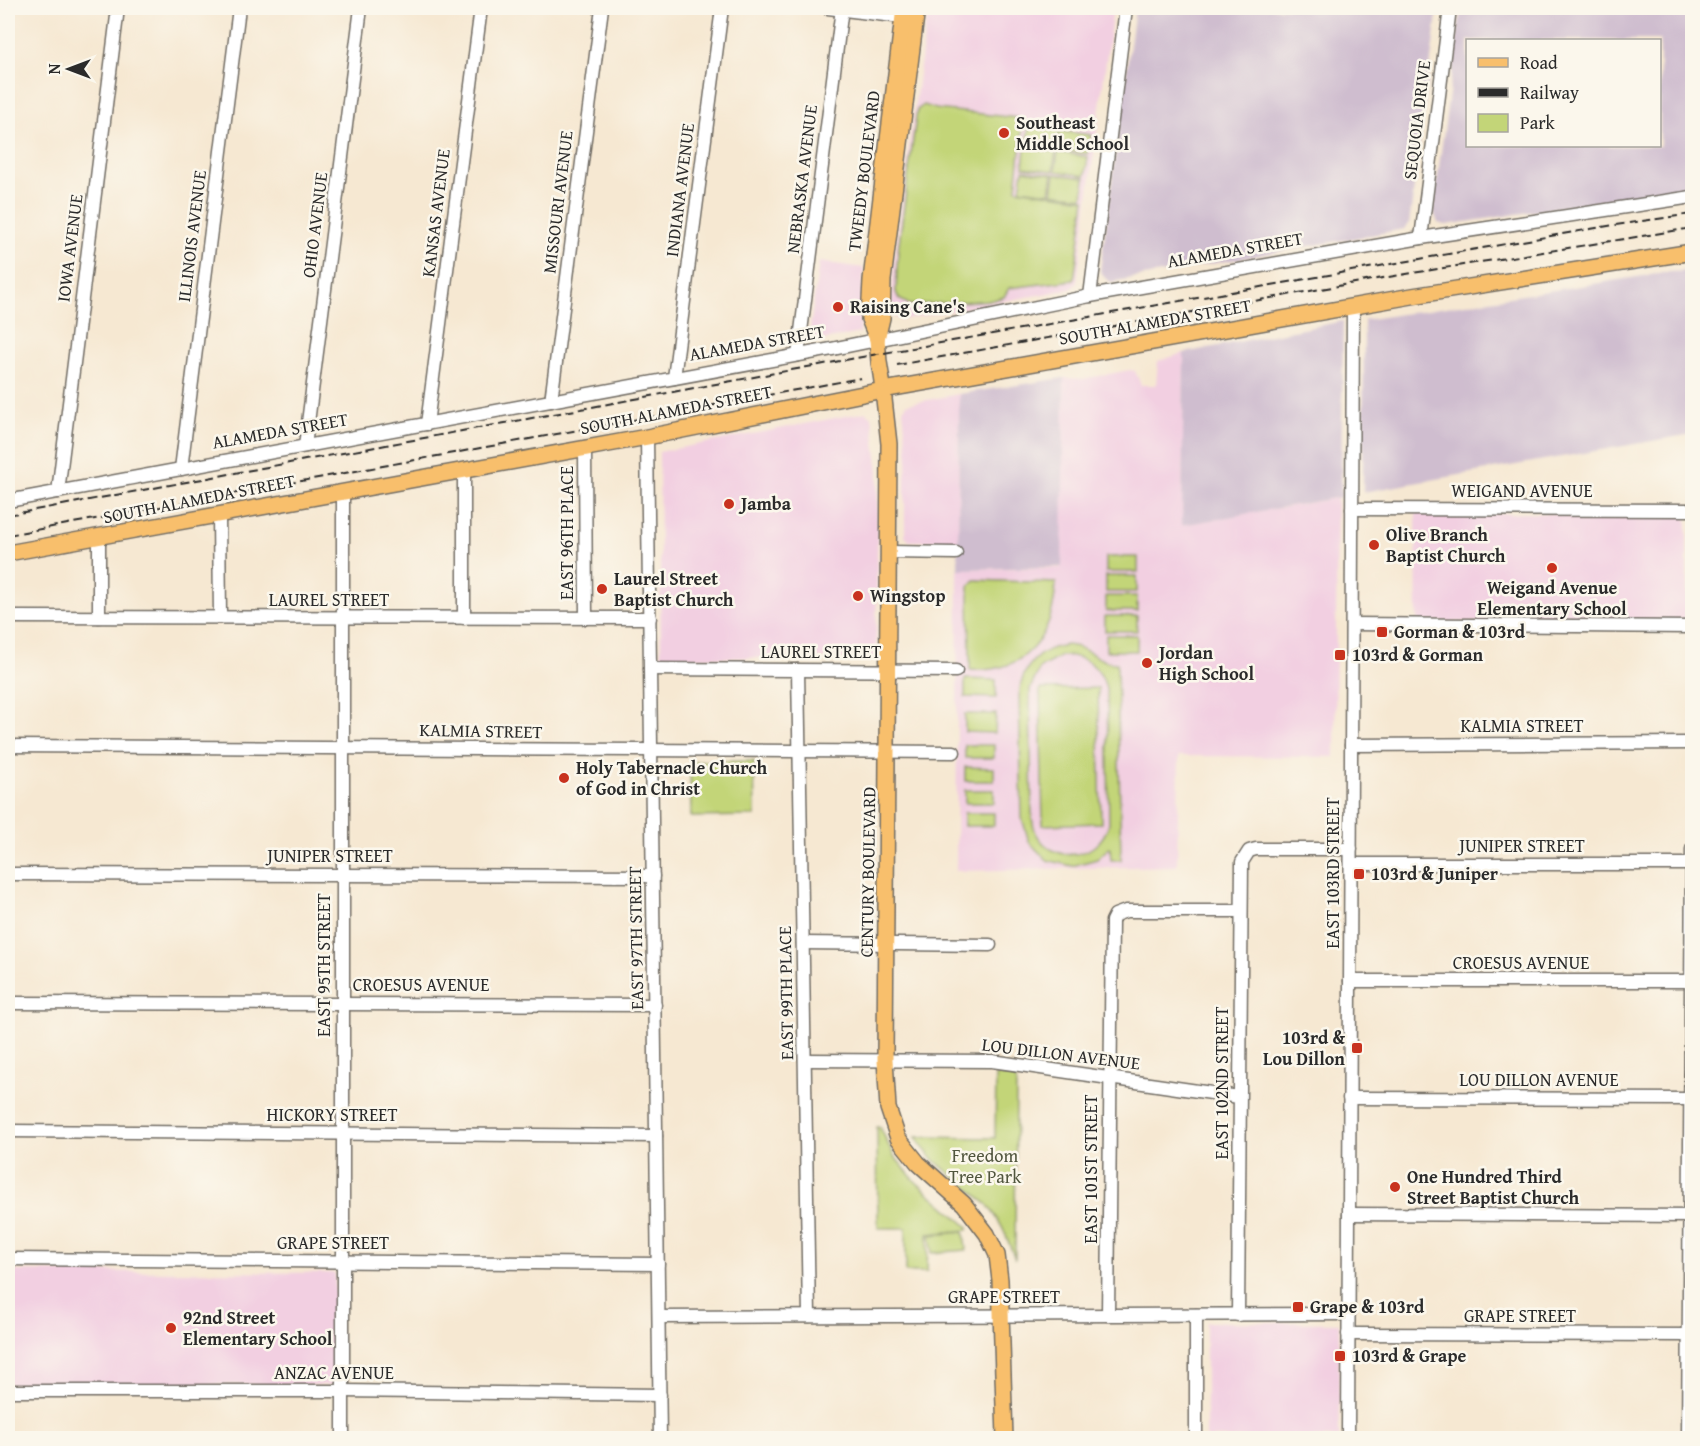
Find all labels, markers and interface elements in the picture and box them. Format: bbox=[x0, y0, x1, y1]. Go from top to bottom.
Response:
north arrow bbox=[39, 39, 99, 99]
legend bbox=[1466, 39, 1661, 147]
text: Road bbox=[1520, 49, 1558, 76]
street label: SEQUOIA DRIVE bbox=[1396, 59, 1437, 181]
text: N bbox=[42, 63, 66, 74]
text: Railway bbox=[1520, 79, 1579, 106]
street label: TWEEDY BOULEVARD bbox=[840, 89, 887, 253]
street label: NEBRASKA AVENUE bbox=[779, 103, 824, 255]
place label: Southeast Middle School bbox=[1016, 109, 1129, 157]
text: Park bbox=[1520, 109, 1556, 136]
street label: INDIANA AVENUE bbox=[658, 122, 701, 258]
marker: Southeast Middle School bbox=[997, 126, 1011, 140]
street label: MISSOURI AVENUE bbox=[535, 129, 580, 275]
street label: KANSAS AVENUE bbox=[414, 147, 457, 279]
street label: ILLINOIS AVENUE bbox=[170, 168, 213, 303]
street label: OHIO AVENUE bbox=[295, 170, 334, 279]
street label: IOWA AVENUE bbox=[49, 193, 90, 303]
street label: ALAMEDA STREET bbox=[1165, 224, 1305, 275]
street label: SOUTH ALAMEDA STREET bbox=[1057, 291, 1253, 352]
place label: Raising Cane's bbox=[850, 293, 965, 320]
marker: Raising Cane's bbox=[831, 300, 845, 314]
street label: ALAMEDA STREET bbox=[687, 317, 827, 368]
street label: SOUTH ALAMEDA STREET bbox=[578, 378, 774, 441]
street label: ALAMEDA STREET bbox=[210, 405, 350, 456]
street label: EAST 96TH PLACE bbox=[553, 466, 580, 600]
street label: SOUTH ALAMEDA STREET bbox=[101, 467, 297, 530]
street label: WEIGAND AVENUE bbox=[1451, 477, 1593, 504]
place label: Jamba bbox=[738, 490, 792, 517]
marker: Jamba bbox=[722, 497, 736, 511]
place label: Olive Branch Baptist Church bbox=[1386, 521, 1506, 569]
marker: Olive Branch Baptist Church bbox=[1367, 538, 1381, 552]
marker: Weigand Avenue Elementary School bbox=[1545, 561, 1559, 575]
place label: Laurel Street Baptist Church bbox=[614, 565, 734, 613]
place label: Weigand Avenue Elementary School bbox=[1477, 574, 1627, 622]
marker: Laurel Street Baptist Church bbox=[595, 582, 609, 596]
place label: Wingstop bbox=[870, 582, 945, 609]
street label: LAUREL STREET bbox=[269, 586, 389, 613]
marker: Wingstop bbox=[851, 589, 865, 603]
place label: Gorman & 103rd bbox=[1394, 618, 1526, 645]
marker: Gorman & 103rd bbox=[1375, 625, 1389, 639]
street label: LAUREL STREET bbox=[761, 638, 881, 665]
place label: Jordan High School bbox=[1156, 639, 1254, 687]
place label: 103rd & Gorman bbox=[1352, 641, 1483, 668]
marker: 103rd & Gorman bbox=[1333, 648, 1347, 662]
marker: Jordan High School bbox=[1140, 656, 1154, 670]
street label: KALMIA STREET bbox=[1460, 712, 1584, 739]
street label: KALMIA STREET bbox=[419, 716, 543, 745]
place label: Holy Tabernacle Church of God in Christ bbox=[576, 754, 767, 802]
marker: Holy Tabernacle Church of God in Christ bbox=[557, 771, 571, 785]
street label: CENTURY BOULEVARD bbox=[853, 786, 882, 958]
street label: EAST 103RD STREET bbox=[1319, 797, 1346, 949]
street label: JUNIPER STREET bbox=[1457, 832, 1585, 859]
street label: JUNIPER STREET bbox=[265, 842, 393, 869]
place label: 103rd & Juniper bbox=[1371, 860, 1499, 887]
street label: EAST 97TH STREET bbox=[621, 866, 650, 1010]
marker: 103rd & Juniper bbox=[1352, 867, 1366, 881]
street label: EAST 95TH STREET bbox=[310, 893, 337, 1037]
street label: EAST 99TH PLACE bbox=[771, 926, 800, 1060]
street label: CROESUS AVENUE bbox=[1453, 949, 1589, 976]
street label: CROESUS AVENUE bbox=[353, 971, 489, 998]
street label: EAST 102ND STREET bbox=[1208, 1006, 1235, 1160]
place label: 103rd & Lou Dillon bbox=[1263, 1024, 1345, 1072]
street label: LOU DILLON AVENUE bbox=[980, 1030, 1142, 1077]
marker: 103rd & Lou Dillon bbox=[1350, 1041, 1364, 1055]
street label: LOU DILLON AVENUE bbox=[1459, 1066, 1619, 1093]
street label: EAST 101ST STREET bbox=[1077, 1094, 1104, 1244]
street label: HICKORY STREET bbox=[266, 1101, 398, 1128]
park label: Freedom Tree Park bbox=[949, 1142, 1022, 1190]
place label: One Hundred Third Street Baptist Church bbox=[1407, 1163, 1579, 1211]
marker: One Hundred Third Street Baptist Church bbox=[1388, 1180, 1402, 1194]
street label: GRAPE STREET bbox=[277, 1229, 389, 1256]
street label: GRAPE STREET bbox=[948, 1283, 1060, 1310]
place label: Grape & 103rd bbox=[1310, 1293, 1425, 1320]
marker: Grape & 103rd bbox=[1291, 1300, 1305, 1314]
street label: GRAPE STREET bbox=[1464, 1302, 1576, 1329]
place label: 92nd Street Elementary School bbox=[183, 1304, 333, 1352]
marker: 92nd Street Elementary School bbox=[164, 1321, 178, 1335]
place label: 103rd & Grape bbox=[1352, 1342, 1466, 1369]
marker: 103rd & Grape bbox=[1333, 1349, 1347, 1363]
street label: ANZAC AVENUE bbox=[274, 1359, 394, 1386]

